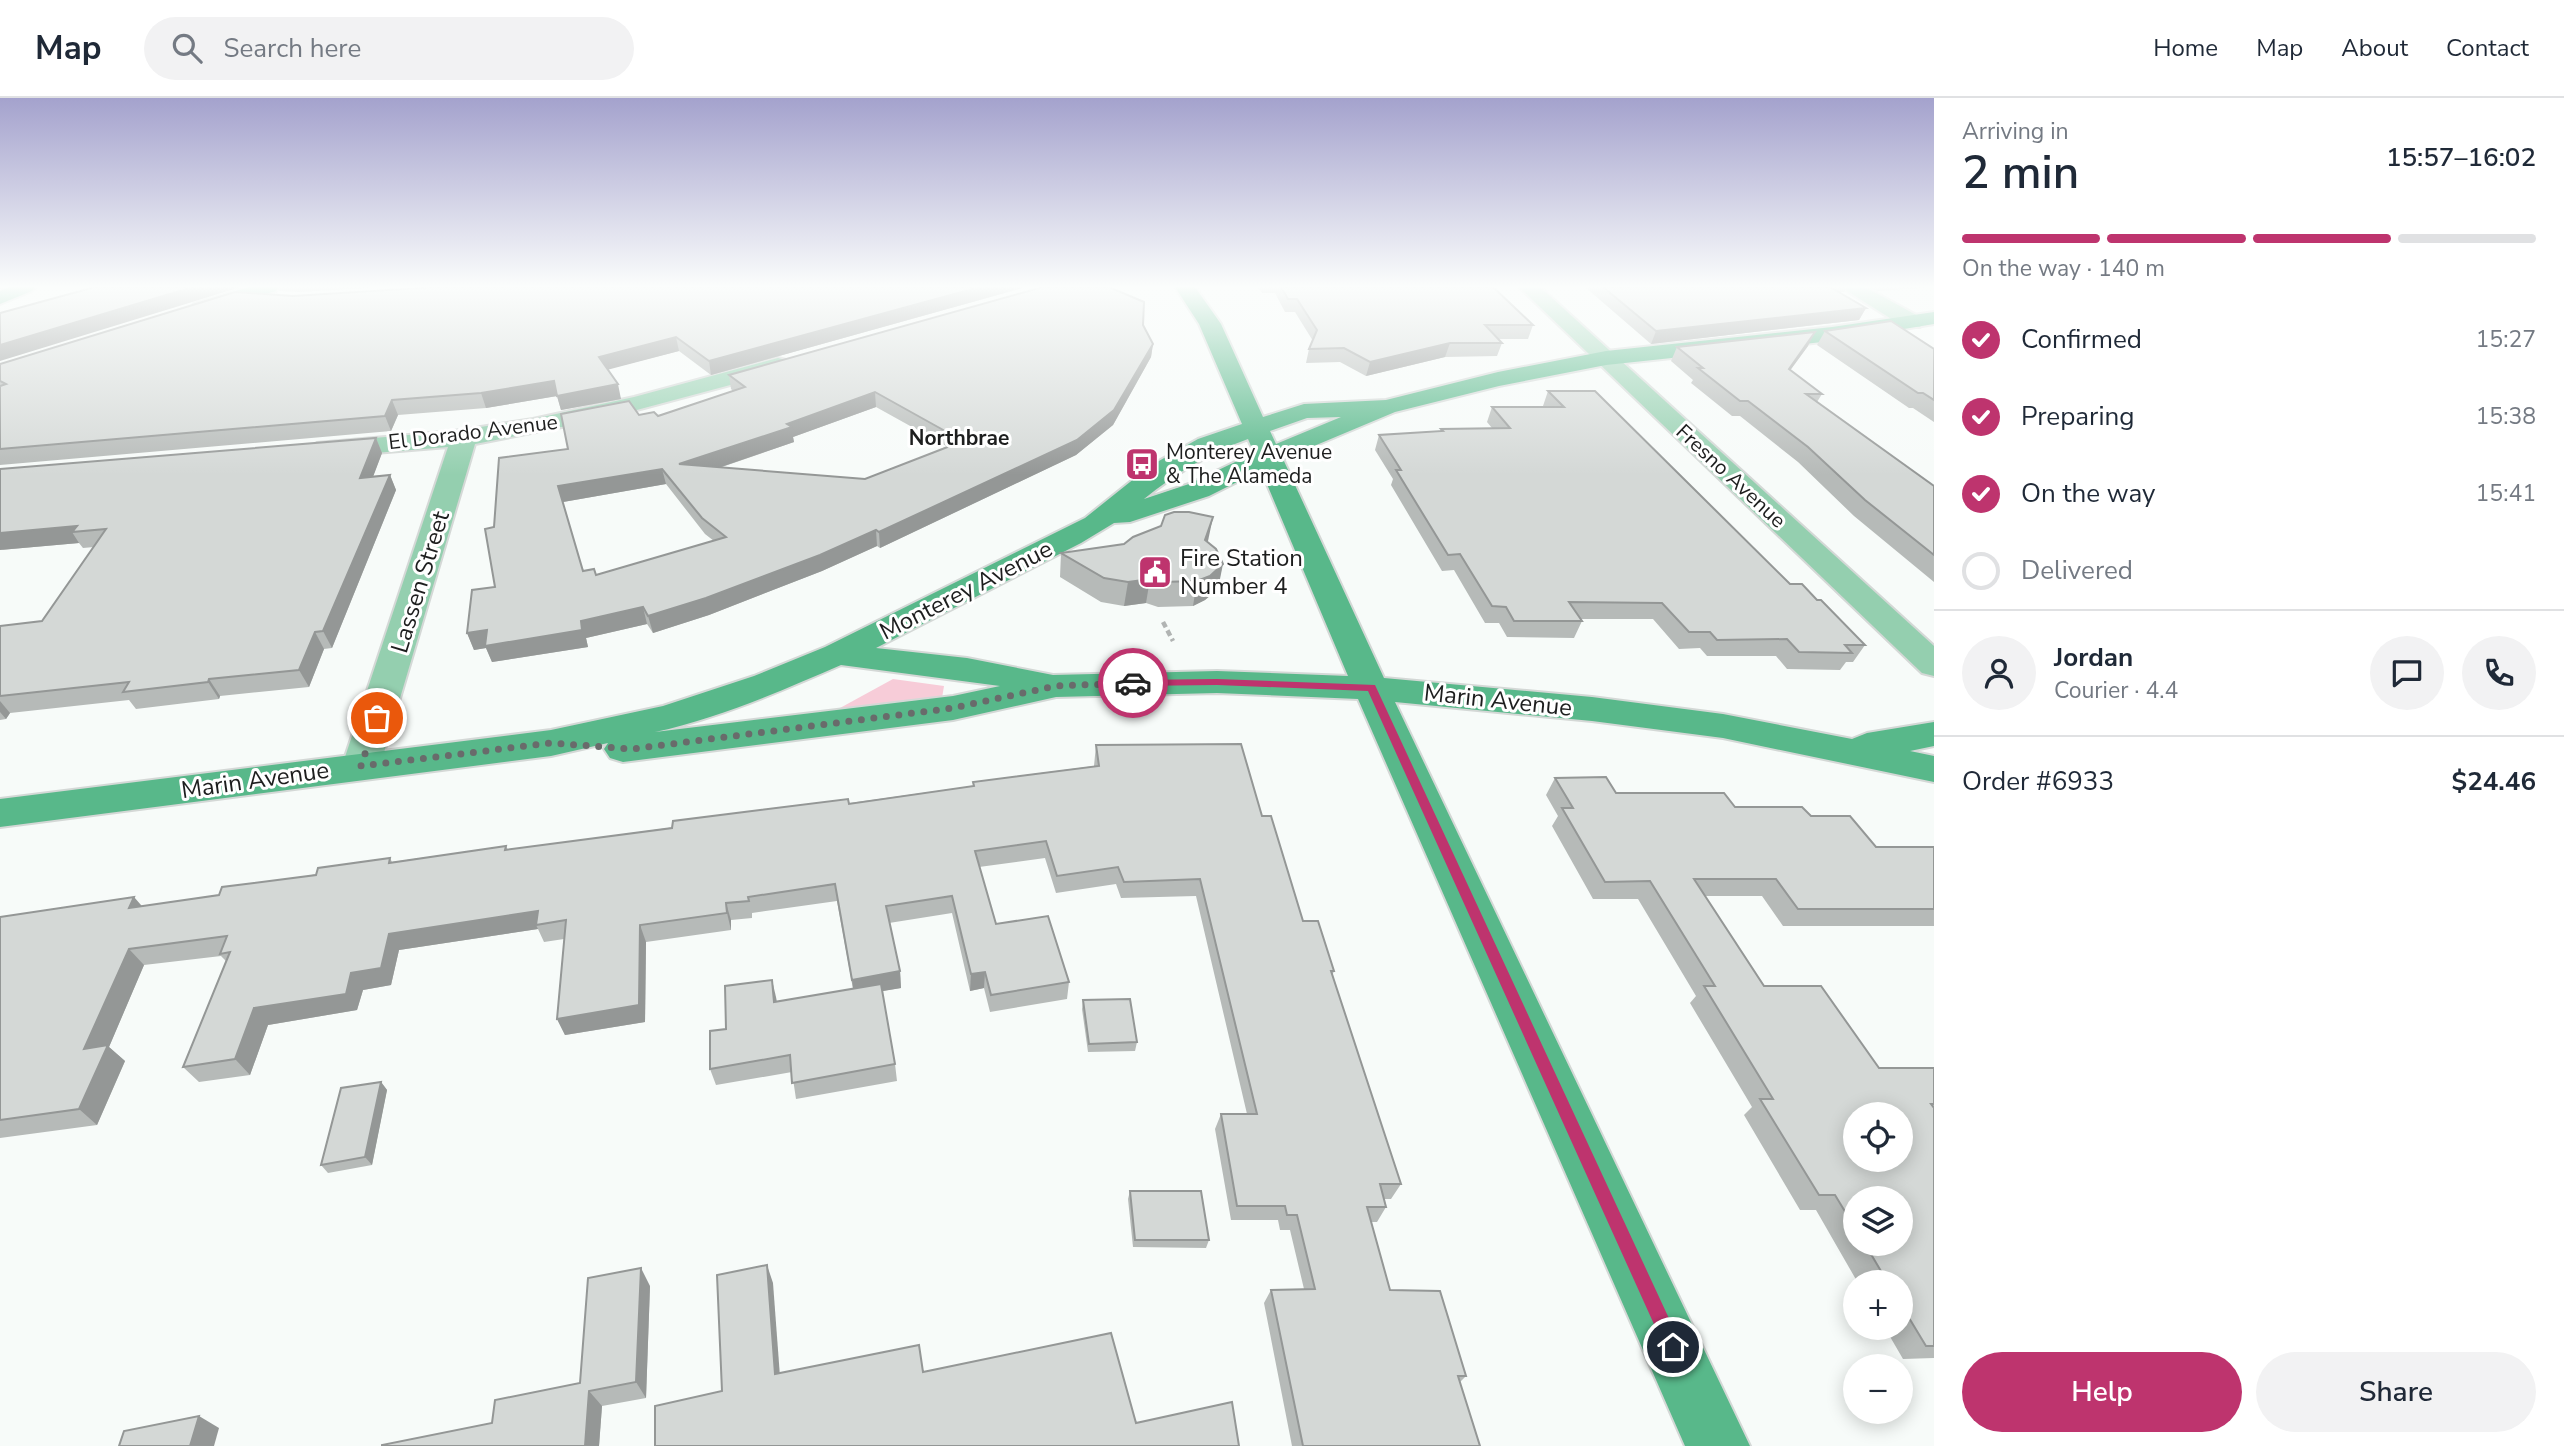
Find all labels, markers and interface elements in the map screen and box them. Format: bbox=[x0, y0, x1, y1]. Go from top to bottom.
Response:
search box bbox=[144, 17, 634, 80]
text: Map bbox=[35, 26, 102, 71]
icon: search bbox=[168, 29, 206, 67]
text: Search here bbox=[224, 31, 361, 66]
text: Home bbox=[2153, 32, 2218, 64]
text: Map bbox=[2256, 32, 2303, 64]
text: About bbox=[2341, 32, 2408, 64]
text: Contact bbox=[2446, 32, 2529, 64]
text: Arriving in bbox=[1962, 116, 2069, 147]
text: 15:57–16:02 bbox=[2386, 140, 2536, 175]
text: 2 min bbox=[1962, 141, 2079, 204]
text: On the way · 140 m bbox=[1962, 253, 2165, 284]
icon: check bbox=[1962, 321, 2000, 359]
text: Confirmed bbox=[2021, 322, 2142, 357]
text: 15:27 bbox=[2476, 324, 2536, 355]
icon: check bbox=[1962, 398, 2000, 436]
text: Preparing bbox=[2021, 399, 2134, 434]
text: 15:38 bbox=[2476, 401, 2536, 432]
street label: El Dorado Avenue bbox=[387, 408, 559, 456]
street label: Fresno Avenue bbox=[1670, 418, 1792, 534]
district label: Northbrae bbox=[909, 424, 1009, 452]
place label: Monterey Avenue & The Alameda bbox=[1166, 438, 1332, 490]
bus stop icon: Monterey Avenue & The Alameda bbox=[1123, 445, 1161, 483]
icon: check bbox=[1962, 475, 2000, 513]
text: On the way bbox=[2021, 476, 2155, 511]
text: 15:41 bbox=[2476, 478, 2536, 509]
street label: Lassen Street bbox=[383, 507, 457, 657]
street label: Monterey Avenue bbox=[874, 533, 1058, 647]
place label: Fire Station Number 4 bbox=[1180, 542, 1303, 602]
public building icon: Fire Station Number 4 bbox=[1136, 553, 1174, 591]
text: Delivered bbox=[2021, 553, 2133, 588]
button: person bbox=[1962, 636, 2036, 710]
button: chat bbox=[2370, 636, 2444, 710]
button: phone bbox=[2462, 636, 2536, 710]
text: Jordan bbox=[2054, 640, 2133, 675]
courier bbox=[1098, 648, 1168, 718]
icon: car bbox=[1114, 664, 1152, 702]
text: Courier · 4.4 bbox=[2054, 675, 2178, 706]
street label: Marin Avenue bbox=[1422, 676, 1574, 724]
pin bbox=[347, 688, 407, 748]
icon: bag bbox=[358, 699, 396, 737]
street label: Marin Avenue bbox=[179, 754, 331, 806]
text: Order #6933 bbox=[1962, 764, 2114, 799]
text: $24.46 bbox=[2452, 764, 2536, 799]
map controls bbox=[1843, 1102, 1913, 1424]
button: locate bbox=[1843, 1102, 1913, 1172]
button: layers bbox=[1843, 1186, 1913, 1256]
button: + bbox=[1843, 1270, 1913, 1340]
pin bbox=[1643, 1317, 1703, 1377]
icon: home bbox=[1654, 1328, 1692, 1366]
button: Help bbox=[1962, 1352, 2242, 1432]
button: Share bbox=[2256, 1352, 2536, 1432]
button: − bbox=[1843, 1354, 1913, 1424]

